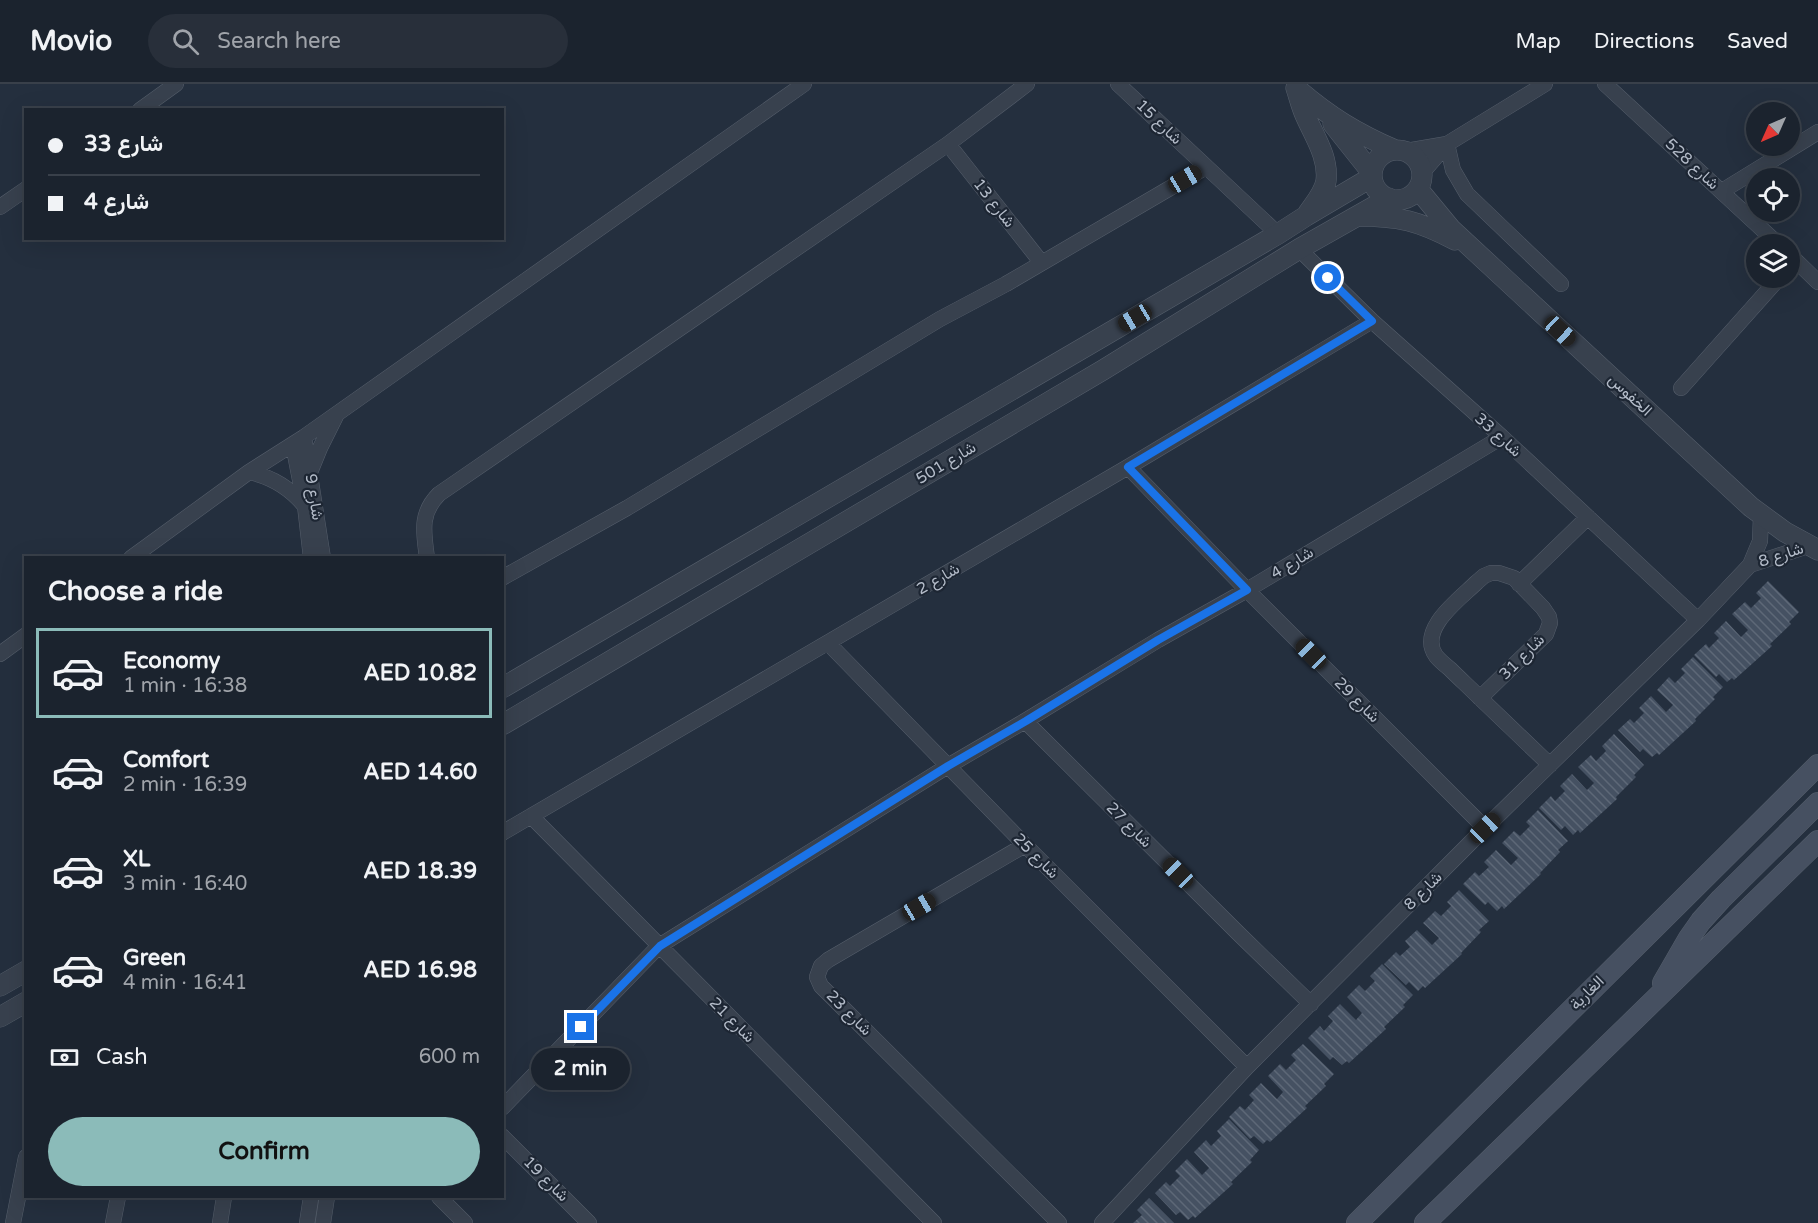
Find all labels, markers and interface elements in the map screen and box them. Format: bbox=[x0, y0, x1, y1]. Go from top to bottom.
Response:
search box bbox=[148, 14, 568, 68]
text: Movio bbox=[30, 24, 112, 58]
icon: search bbox=[169, 25, 202, 58]
text: Search here bbox=[217, 28, 341, 54]
text: Map bbox=[1515, 29, 1561, 54]
text: Directions bbox=[1594, 29, 1694, 54]
text: Saved bbox=[1727, 29, 1788, 54]
street label: شارع 15 bbox=[1131, 95, 1186, 150]
north arrow bbox=[1746, 102, 1800, 156]
map controls bbox=[1746, 102, 1800, 288]
text: شارع 33 bbox=[84, 131, 163, 157]
street label: شارع 528 bbox=[1660, 134, 1723, 195]
car bbox=[1165, 162, 1205, 196]
button: locate bbox=[1746, 168, 1800, 222]
street label: شارع 13 bbox=[968, 175, 1019, 232]
text: شارع 4 bbox=[84, 189, 149, 215]
button: layers bbox=[1746, 234, 1800, 288]
route start bbox=[1314, 264, 1341, 291]
car bbox=[1115, 301, 1155, 335]
car bbox=[1541, 312, 1579, 350]
street label: الخفوس bbox=[1604, 370, 1656, 420]
street label: شارع 33 bbox=[1470, 409, 1526, 462]
street label: شارع 501 bbox=[912, 437, 980, 490]
street label: شارع 9 bbox=[300, 473, 328, 522]
street label: شارع 8 bbox=[1756, 538, 1806, 573]
street label: شارع 4 bbox=[1267, 542, 1318, 584]
street label: شارع 2 bbox=[913, 559, 964, 600]
text: Choose a ride bbox=[48, 575, 223, 608]
street label: شارع 31 bbox=[1495, 630, 1550, 685]
car bbox=[1292, 635, 1330, 673]
icon: car bbox=[51, 646, 105, 700]
text: Economy bbox=[123, 648, 220, 674]
text: AED 10.82 bbox=[363, 660, 477, 686]
street label: شارع 29 bbox=[1329, 673, 1384, 728]
text: 1 min · 16:38 bbox=[123, 674, 247, 698]
icon: car bbox=[51, 745, 105, 799]
text: Comfort bbox=[123, 747, 209, 773]
text: AED 14.60 bbox=[363, 759, 477, 785]
text: 2 min · 16:39 bbox=[123, 773, 247, 797]
street label: شارع 27 bbox=[1101, 798, 1156, 853]
car bbox=[1466, 809, 1504, 847]
street label: شارع 25 bbox=[1008, 829, 1063, 884]
icon: car bbox=[51, 844, 105, 898]
text: XL bbox=[123, 846, 150, 872]
car bbox=[1159, 854, 1197, 892]
text: AED 18.39 bbox=[363, 858, 477, 884]
street label: شارع 8 bbox=[1400, 868, 1447, 915]
text: 3 min · 16:40 bbox=[123, 872, 247, 896]
car bbox=[899, 890, 939, 924]
icon: car bbox=[51, 943, 105, 997]
text: Green bbox=[123, 945, 186, 971]
text: AED 16.98 bbox=[363, 957, 477, 983]
text: 4 min · 16:41 bbox=[123, 971, 247, 995]
street label: الغارية bbox=[1566, 972, 1608, 1014]
street label: شارع 23 bbox=[821, 986, 876, 1041]
street label: شارع 21 bbox=[704, 993, 759, 1048]
route end bbox=[567, 1013, 594, 1040]
icon: cash bbox=[48, 1041, 81, 1074]
text: Cash bbox=[96, 1044, 148, 1070]
text: 600 m bbox=[419, 1045, 480, 1069]
callout: 2 min bbox=[532, 1048, 630, 1090]
text: 2 min bbox=[554, 1057, 607, 1081]
button: Confirm bbox=[48, 1117, 480, 1186]
street label: شارع 19 bbox=[518, 1152, 573, 1207]

